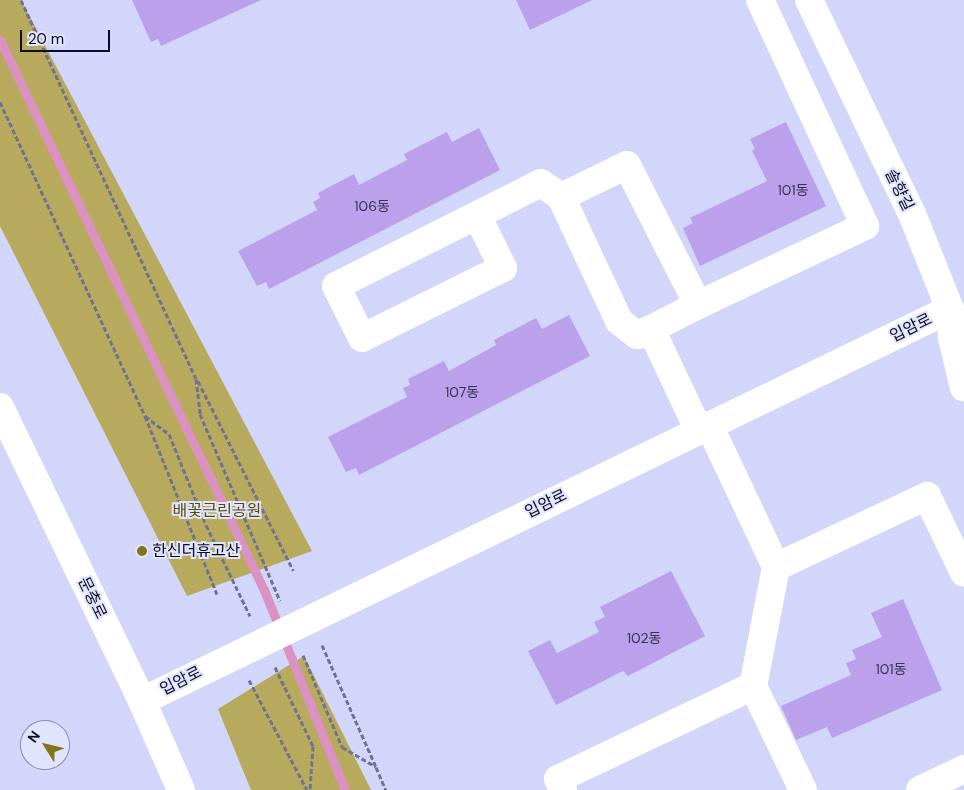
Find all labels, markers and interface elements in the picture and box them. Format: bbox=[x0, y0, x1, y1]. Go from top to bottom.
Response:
scale bar bbox=[22, 20, 112, 52]
text: 20 m bbox=[28, 29, 64, 49]
street label: 솔향길 bbox=[881, 166, 917, 214]
house number: 101동 bbox=[777, 182, 809, 198]
house number: 106동 bbox=[354, 198, 390, 214]
street label: 입암로 bbox=[887, 310, 935, 346]
house number: 107동 bbox=[445, 384, 479, 400]
street label: 입암로 bbox=[522, 486, 570, 522]
park label: 배꽃근린공원 bbox=[173, 501, 261, 521]
place label: 한신더휴고산 bbox=[152, 541, 240, 561]
marker: 한신더휴고산 bbox=[136, 545, 148, 557]
street label: 문충로 bbox=[74, 574, 110, 622]
house number: 102동 bbox=[627, 630, 661, 646]
house number: 101동 bbox=[875, 661, 907, 677]
street label: 입암로 bbox=[157, 662, 205, 700]
north arrow bbox=[20, 720, 70, 770]
text: N bbox=[23, 727, 44, 746]

